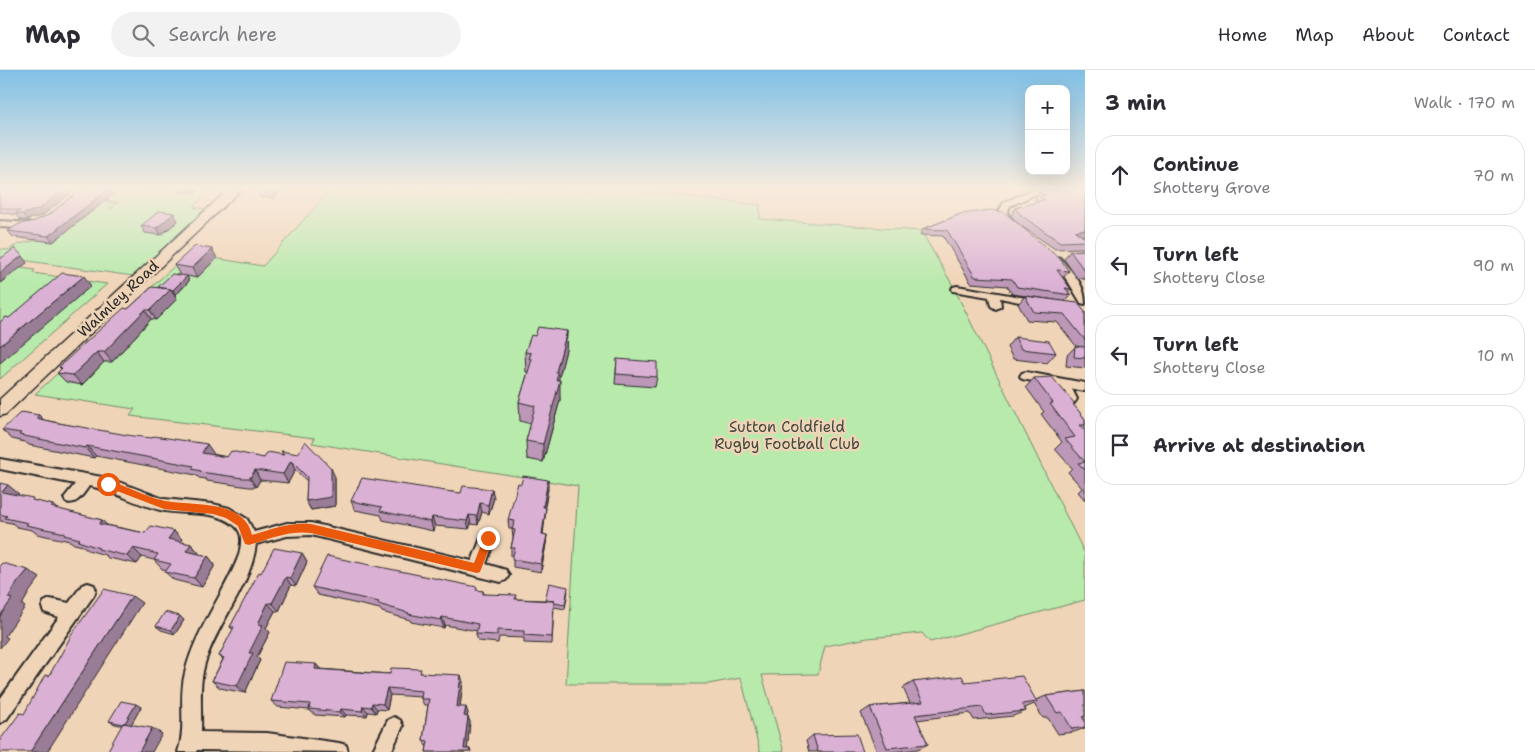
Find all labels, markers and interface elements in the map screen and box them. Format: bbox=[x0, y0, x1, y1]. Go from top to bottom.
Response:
search box bbox=[111, 12, 461, 57]
text: Map bbox=[25, 19, 81, 51]
icon: search bbox=[129, 21, 157, 49]
text: Search here bbox=[169, 22, 277, 47]
text: Home bbox=[1218, 23, 1267, 47]
text: Map bbox=[1295, 23, 1334, 47]
text: About bbox=[1362, 23, 1415, 47]
text: Contact bbox=[1443, 23, 1510, 47]
map controls bbox=[1025, 85, 1070, 175]
button: + bbox=[1025, 85, 1070, 130]
text: 3 min bbox=[1105, 89, 1166, 117]
text: Walk · 170 m bbox=[1414, 92, 1515, 113]
button: − bbox=[1025, 130, 1070, 175]
text: Continue bbox=[1153, 152, 1239, 177]
icon: ahead bbox=[1106, 161, 1134, 189]
text: 70 m bbox=[1473, 165, 1514, 186]
text: Shottery Grove bbox=[1153, 177, 1271, 198]
text: Turn left bbox=[1153, 242, 1239, 267]
icon: left bbox=[1106, 251, 1134, 279]
text: 90 m bbox=[1473, 255, 1514, 276]
street label: Walmley Road bbox=[73, 256, 163, 342]
text: Shottery Close bbox=[1153, 267, 1265, 288]
text: Turn left bbox=[1153, 332, 1239, 357]
icon: left bbox=[1106, 341, 1134, 369]
text: 10 m bbox=[1477, 345, 1514, 366]
text: Shottery Close bbox=[1153, 357, 1265, 378]
park label: Sutton Coldfield Rugby Football Club bbox=[714, 417, 860, 454]
icon: arrive bbox=[1106, 431, 1134, 459]
text: Arrive at destination bbox=[1153, 433, 1365, 458]
route start bbox=[97, 473, 120, 496]
route end bbox=[477, 527, 500, 550]

